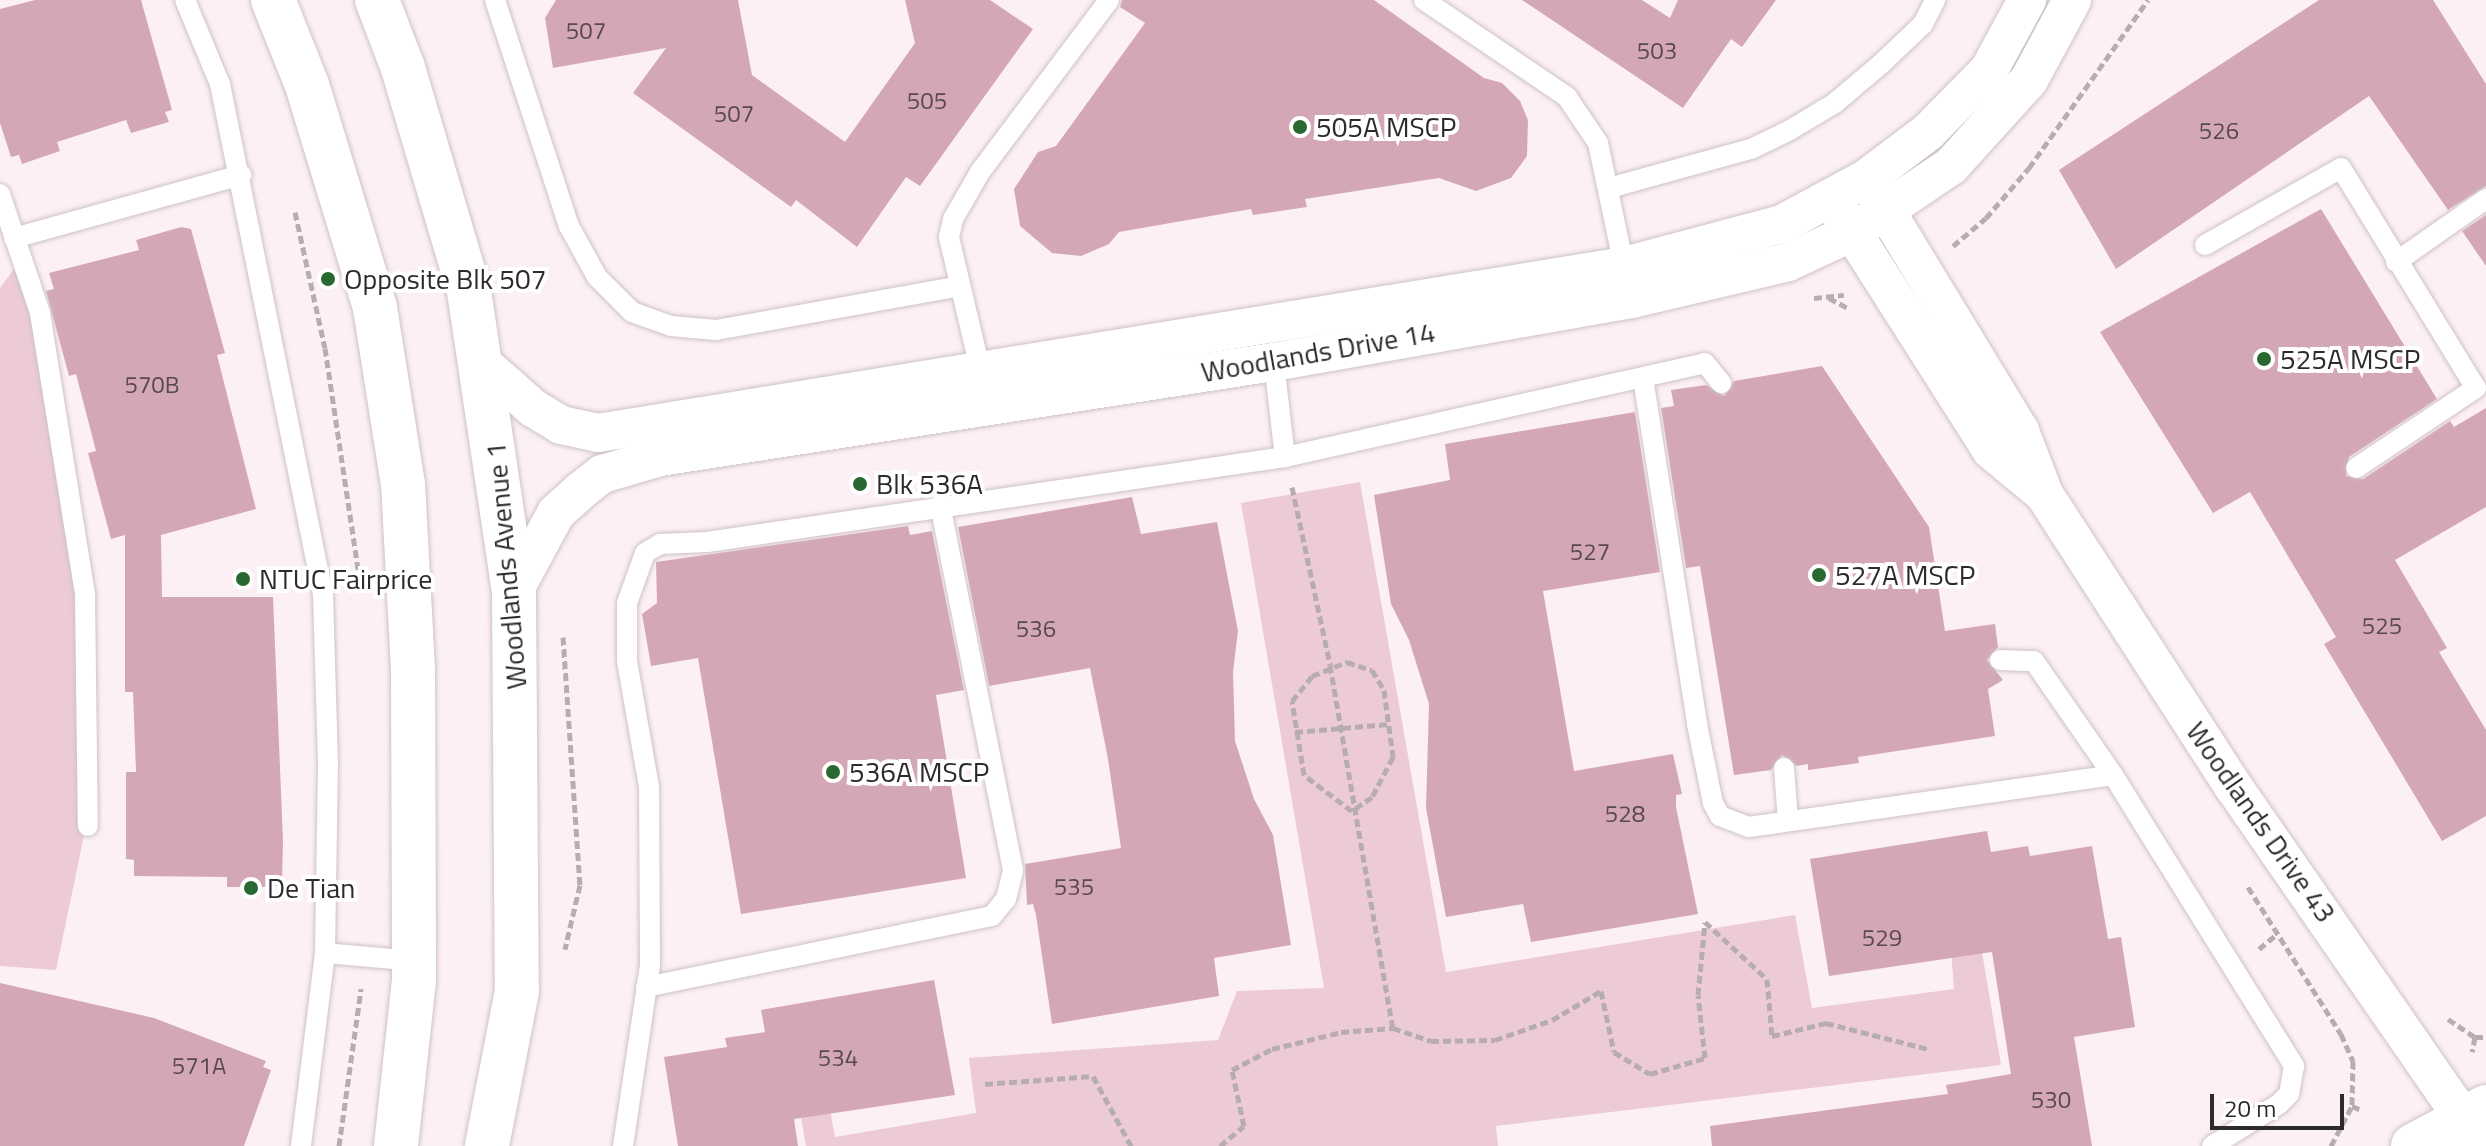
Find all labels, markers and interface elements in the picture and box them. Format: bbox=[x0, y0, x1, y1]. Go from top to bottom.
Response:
house number: 507 bbox=[566, 17, 606, 45]
house number: 503 bbox=[1637, 37, 1677, 65]
house number: 505 bbox=[907, 87, 947, 115]
house number: 507 bbox=[714, 100, 754, 128]
place label: 505A MSCP bbox=[1316, 110, 1456, 144]
house number: 526 bbox=[2199, 117, 2239, 145]
marker: 505A MSCP bbox=[1291, 118, 1309, 136]
place label: Opposite Blk 507 bbox=[344, 262, 546, 296]
marker: Opposite Blk 507 bbox=[319, 270, 337, 288]
street label: Woodlands Drive 14 bbox=[1198, 315, 1438, 389]
place label: 525A MSCP bbox=[2280, 342, 2420, 376]
marker: 525A MSCP bbox=[2255, 350, 2273, 368]
house number: 570B bbox=[124, 371, 180, 399]
street label: Woodlands Avenue 1 bbox=[478, 441, 534, 691]
place label: Blk 536A bbox=[876, 467, 983, 501]
marker: Blk 536A bbox=[851, 475, 869, 493]
house number: 527 bbox=[1570, 538, 1610, 566]
place label: 527A MSCP bbox=[1835, 558, 1975, 592]
place label: NTUC Fairprice bbox=[259, 562, 432, 596]
marker: 527A MSCP bbox=[1810, 566, 1828, 584]
marker: NTUC Fairprice bbox=[234, 570, 252, 588]
house number: 525 bbox=[2362, 612, 2402, 640]
house number: 536 bbox=[1016, 615, 1056, 643]
street label: Woodlands Drive 43 bbox=[2179, 715, 2343, 929]
place label: 536A MSCP bbox=[849, 755, 989, 789]
marker: 536A MSCP bbox=[824, 763, 842, 781]
house number: 528 bbox=[1605, 800, 1645, 828]
place label: De Tian bbox=[267, 871, 355, 905]
house number: 535 bbox=[1054, 873, 1094, 901]
marker: De Tian bbox=[242, 879, 260, 897]
house number: 529 bbox=[1862, 924, 1902, 952]
house number: 534 bbox=[818, 1044, 858, 1072]
house number: 571A bbox=[172, 1052, 226, 1080]
scale bar bbox=[2214, 1078, 2348, 1128]
house number: 530 bbox=[2031, 1086, 2071, 1114]
text: 20 m bbox=[2224, 1090, 2276, 1126]

